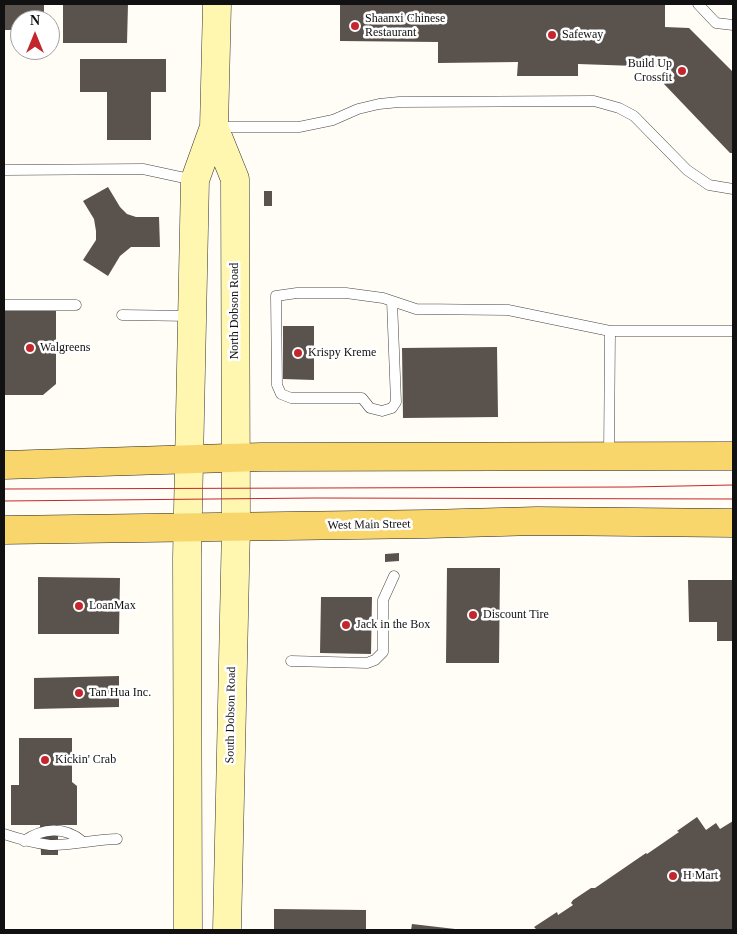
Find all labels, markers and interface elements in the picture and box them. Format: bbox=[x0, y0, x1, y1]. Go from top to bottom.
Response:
north arrow bbox=[10, 10, 60, 60]
place label: Shaanxi Chinese Restaurant bbox=[365, 12, 445, 40]
text: N bbox=[30, 13, 40, 28]
marker: Shaanxi Chinese Restaurant bbox=[349, 20, 361, 32]
place label: Safeway bbox=[562, 28, 603, 42]
marker: Safeway bbox=[546, 29, 558, 41]
place label: Build Up Crossfit bbox=[628, 57, 672, 85]
marker: Build Up Crossfit bbox=[676, 65, 688, 77]
street label: North Dobson Road bbox=[228, 263, 242, 359]
place label: Walgreens bbox=[40, 341, 90, 355]
marker: Walgreens bbox=[24, 342, 36, 354]
place label: Krispy Kreme bbox=[308, 346, 376, 360]
marker: Krispy Kreme bbox=[292, 347, 304, 359]
street label: West Main Street bbox=[327, 517, 411, 533]
place label: LoanMax bbox=[89, 599, 136, 613]
marker: LoanMax bbox=[73, 600, 85, 612]
place label: Discount Tire bbox=[483, 608, 549, 622]
marker: Discount Tire bbox=[467, 609, 479, 621]
place label: Jack in the Box bbox=[356, 618, 430, 632]
marker: Jack in the Box bbox=[340, 619, 352, 631]
street label: South Dobson Road bbox=[223, 667, 239, 763]
place label: Tan Hua Inc. bbox=[89, 686, 151, 700]
marker: Tan Hua Inc. bbox=[73, 687, 85, 699]
place label: Kickin' Crab bbox=[55, 753, 116, 767]
marker: Kickin' Crab bbox=[39, 754, 51, 766]
place label: H Mart bbox=[683, 869, 718, 883]
marker: H Mart bbox=[667, 870, 679, 882]

